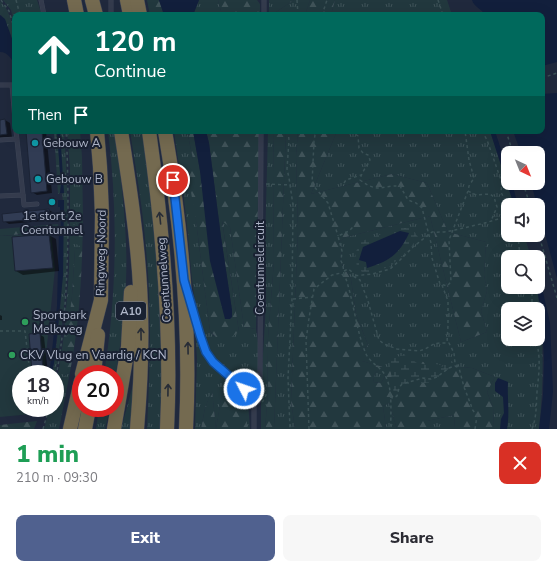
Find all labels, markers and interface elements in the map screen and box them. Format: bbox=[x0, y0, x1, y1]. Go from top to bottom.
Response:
text: 120 m bbox=[94, 23, 177, 61]
icon: ahead bbox=[28, 28, 80, 80]
text: Continue bbox=[94, 59, 166, 83]
icon: arrive bbox=[70, 104, 92, 126]
text: Then bbox=[28, 105, 62, 125]
place label: Gebouw A bbox=[43, 135, 101, 151]
marker: Gebouw A bbox=[30, 138, 40, 148]
north arrow bbox=[501, 146, 545, 190]
map controls bbox=[501, 146, 545, 346]
pin bbox=[156, 163, 190, 197]
icon: arrive bbox=[162, 169, 184, 191]
place label: Gebouw B bbox=[46, 171, 103, 187]
marker: Gebouw B bbox=[33, 174, 43, 184]
marker: 1e stort 2e Coentunnel bbox=[47, 197, 57, 207]
button: sound bbox=[501, 198, 545, 242]
place label: 1e stort 2e Coentunnel bbox=[21, 208, 83, 238]
street label: Ringweg-Noord bbox=[92, 210, 110, 296]
one-way arrow bbox=[156, 212, 163, 225]
street label: Coentunnelcircuit bbox=[252, 220, 268, 315]
street label: Coentunnelweg bbox=[153, 237, 175, 323]
button: search bbox=[501, 250, 545, 294]
road number: A10 bbox=[116, 302, 146, 320]
button: layers bbox=[501, 302, 545, 346]
place label: Sportpark Melkweg bbox=[33, 307, 88, 337]
marker: Sportpark Melkweg bbox=[20, 317, 30, 327]
one-way arrow bbox=[137, 328, 145, 341]
one-way arrow bbox=[184, 342, 191, 355]
place label: CKV Vlug en Vaardig / KCN bbox=[20, 347, 167, 363]
marker: CKV Vlug en Vaardig / KCN bbox=[7, 350, 17, 360]
speed limit sign: 20 bbox=[72, 365, 124, 417]
position arrow bbox=[223, 368, 265, 410]
text: 18 bbox=[26, 372, 50, 399]
one-way arrow bbox=[165, 384, 172, 397]
text: km/h bbox=[27, 394, 49, 408]
text: 1 min bbox=[16, 438, 79, 470]
button: close bbox=[499, 442, 541, 484]
text: 210 m · 09:30 bbox=[16, 469, 98, 487]
button: Exit bbox=[16, 515, 275, 561]
button: Share bbox=[283, 515, 541, 561]

